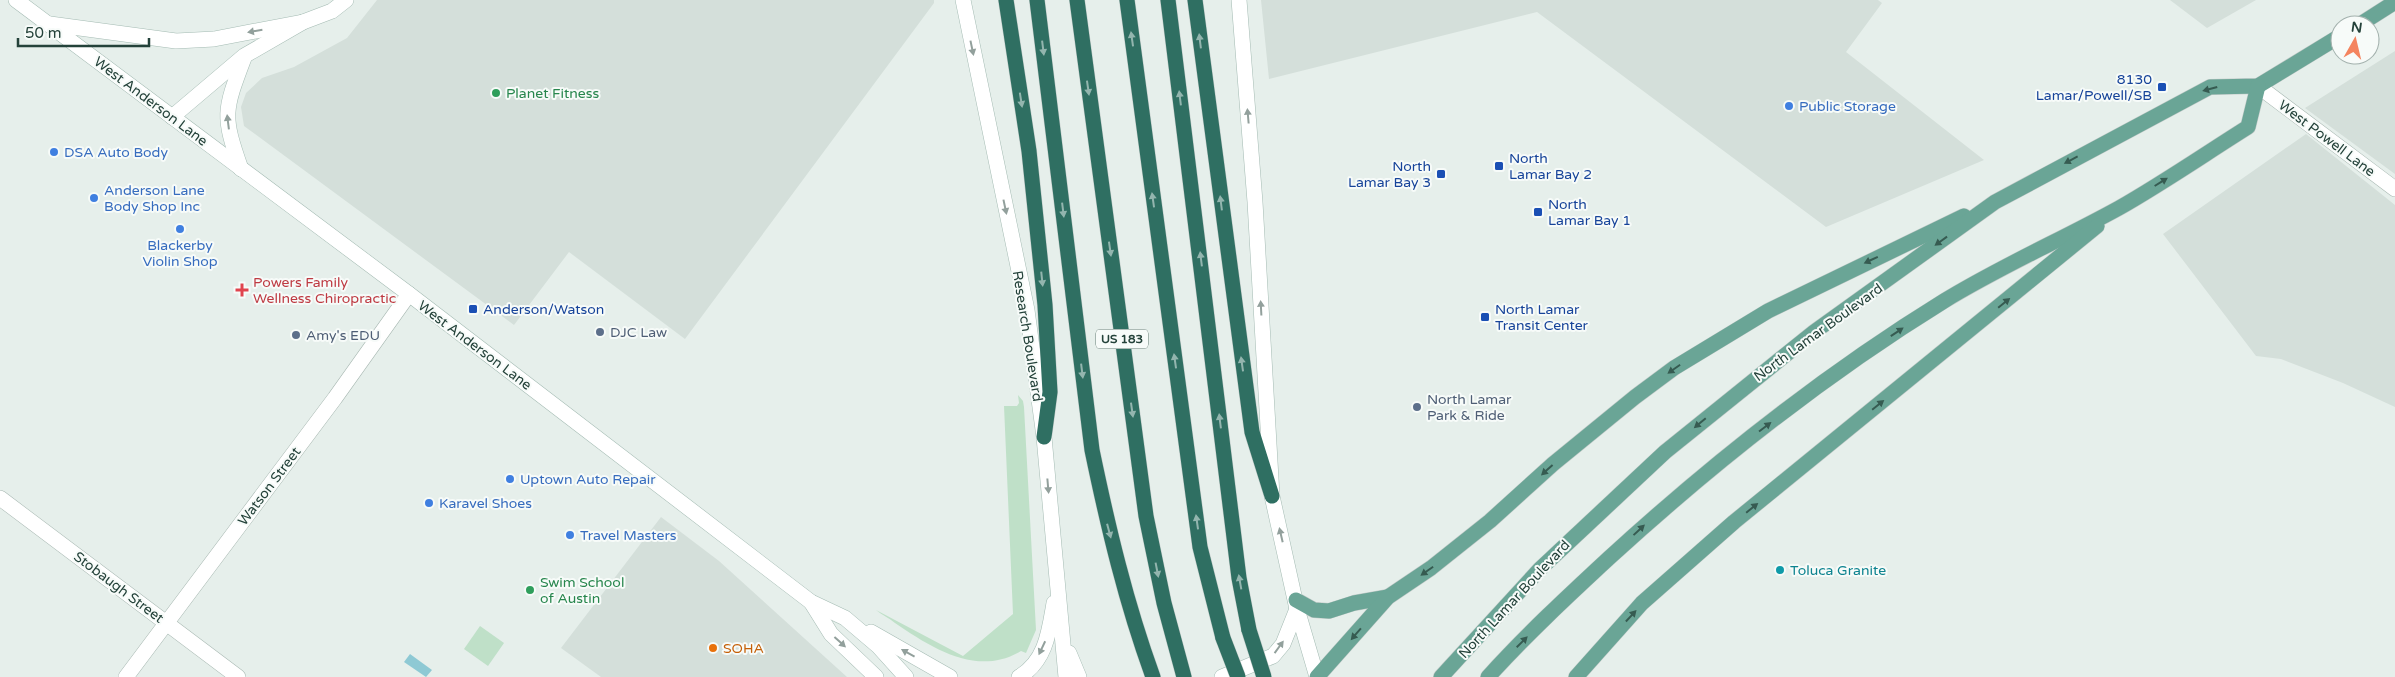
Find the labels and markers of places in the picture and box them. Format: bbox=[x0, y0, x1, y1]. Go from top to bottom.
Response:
place label: 8130 Lamar/Powell/SB bbox=[2036, 71, 2152, 104]
marker: 8130 Lamar/Powell/SB bbox=[2156, 81, 2168, 93]
place label: Planet Fitness bbox=[506, 85, 599, 102]
marker: Planet Fitness bbox=[490, 87, 502, 99]
place label: Public Storage bbox=[1799, 98, 1896, 115]
marker: Public Storage bbox=[1783, 100, 1795, 112]
place label: DSA Auto Body bbox=[64, 144, 168, 161]
marker: DSA Auto Body bbox=[48, 146, 60, 158]
place label: North Lamar Bay 2 bbox=[1509, 150, 1592, 183]
place label: North Lamar Bay 3 bbox=[1348, 158, 1431, 191]
marker: North Lamar Bay 2 bbox=[1493, 160, 1505, 172]
marker: North Lamar Bay 3 bbox=[1435, 168, 1447, 180]
place label: Anderson Lane Body Shop Inc bbox=[104, 182, 205, 215]
marker: Anderson Lane Body Shop Inc bbox=[88, 192, 100, 204]
place label: North Lamar Bay 1 bbox=[1548, 196, 1631, 229]
marker: North Lamar Bay 1 bbox=[1532, 206, 1544, 218]
marker: Blackerby Violin Shop bbox=[174, 223, 186, 235]
place label: Blackerby Violin Shop bbox=[142, 237, 218, 270]
place label: Powers Family Wellness Chiropractic bbox=[253, 274, 396, 307]
marker: Powers Family Wellness Chiropractic bbox=[235, 283, 249, 297]
place label: Anderson/Watson bbox=[483, 301, 604, 318]
place label: North Lamar Transit Center bbox=[1495, 301, 1589, 334]
marker: Anderson/Watson bbox=[467, 303, 479, 315]
marker: North Lamar Transit Center bbox=[1479, 311, 1491, 323]
place label: DJC Law bbox=[610, 324, 667, 341]
marker: DJC Law bbox=[594, 326, 606, 338]
place label: Amy's EDU bbox=[306, 327, 380, 344]
marker: Amy's EDU bbox=[290, 329, 302, 341]
place label: North Lamar Park & Ride bbox=[1427, 391, 1512, 424]
marker: North Lamar Park & Ride bbox=[1411, 401, 1423, 413]
place label: Uptown Auto Repair bbox=[520, 471, 656, 488]
marker: Uptown Auto Repair bbox=[504, 473, 516, 485]
place label: Karavel Shoes bbox=[439, 495, 532, 512]
marker: Karavel Shoes bbox=[423, 497, 435, 509]
place label: Travel Masters bbox=[580, 527, 677, 544]
marker: Travel Masters bbox=[564, 529, 576, 541]
place label: Toluca Granite bbox=[1790, 562, 1886, 579]
marker: Toluca Granite bbox=[1774, 564, 1786, 576]
place label: Swim School of Austin bbox=[540, 574, 624, 607]
marker: Swim School of Austin bbox=[524, 584, 536, 596]
place label: SOHA bbox=[723, 640, 764, 657]
marker: SOHA bbox=[707, 642, 719, 654]

